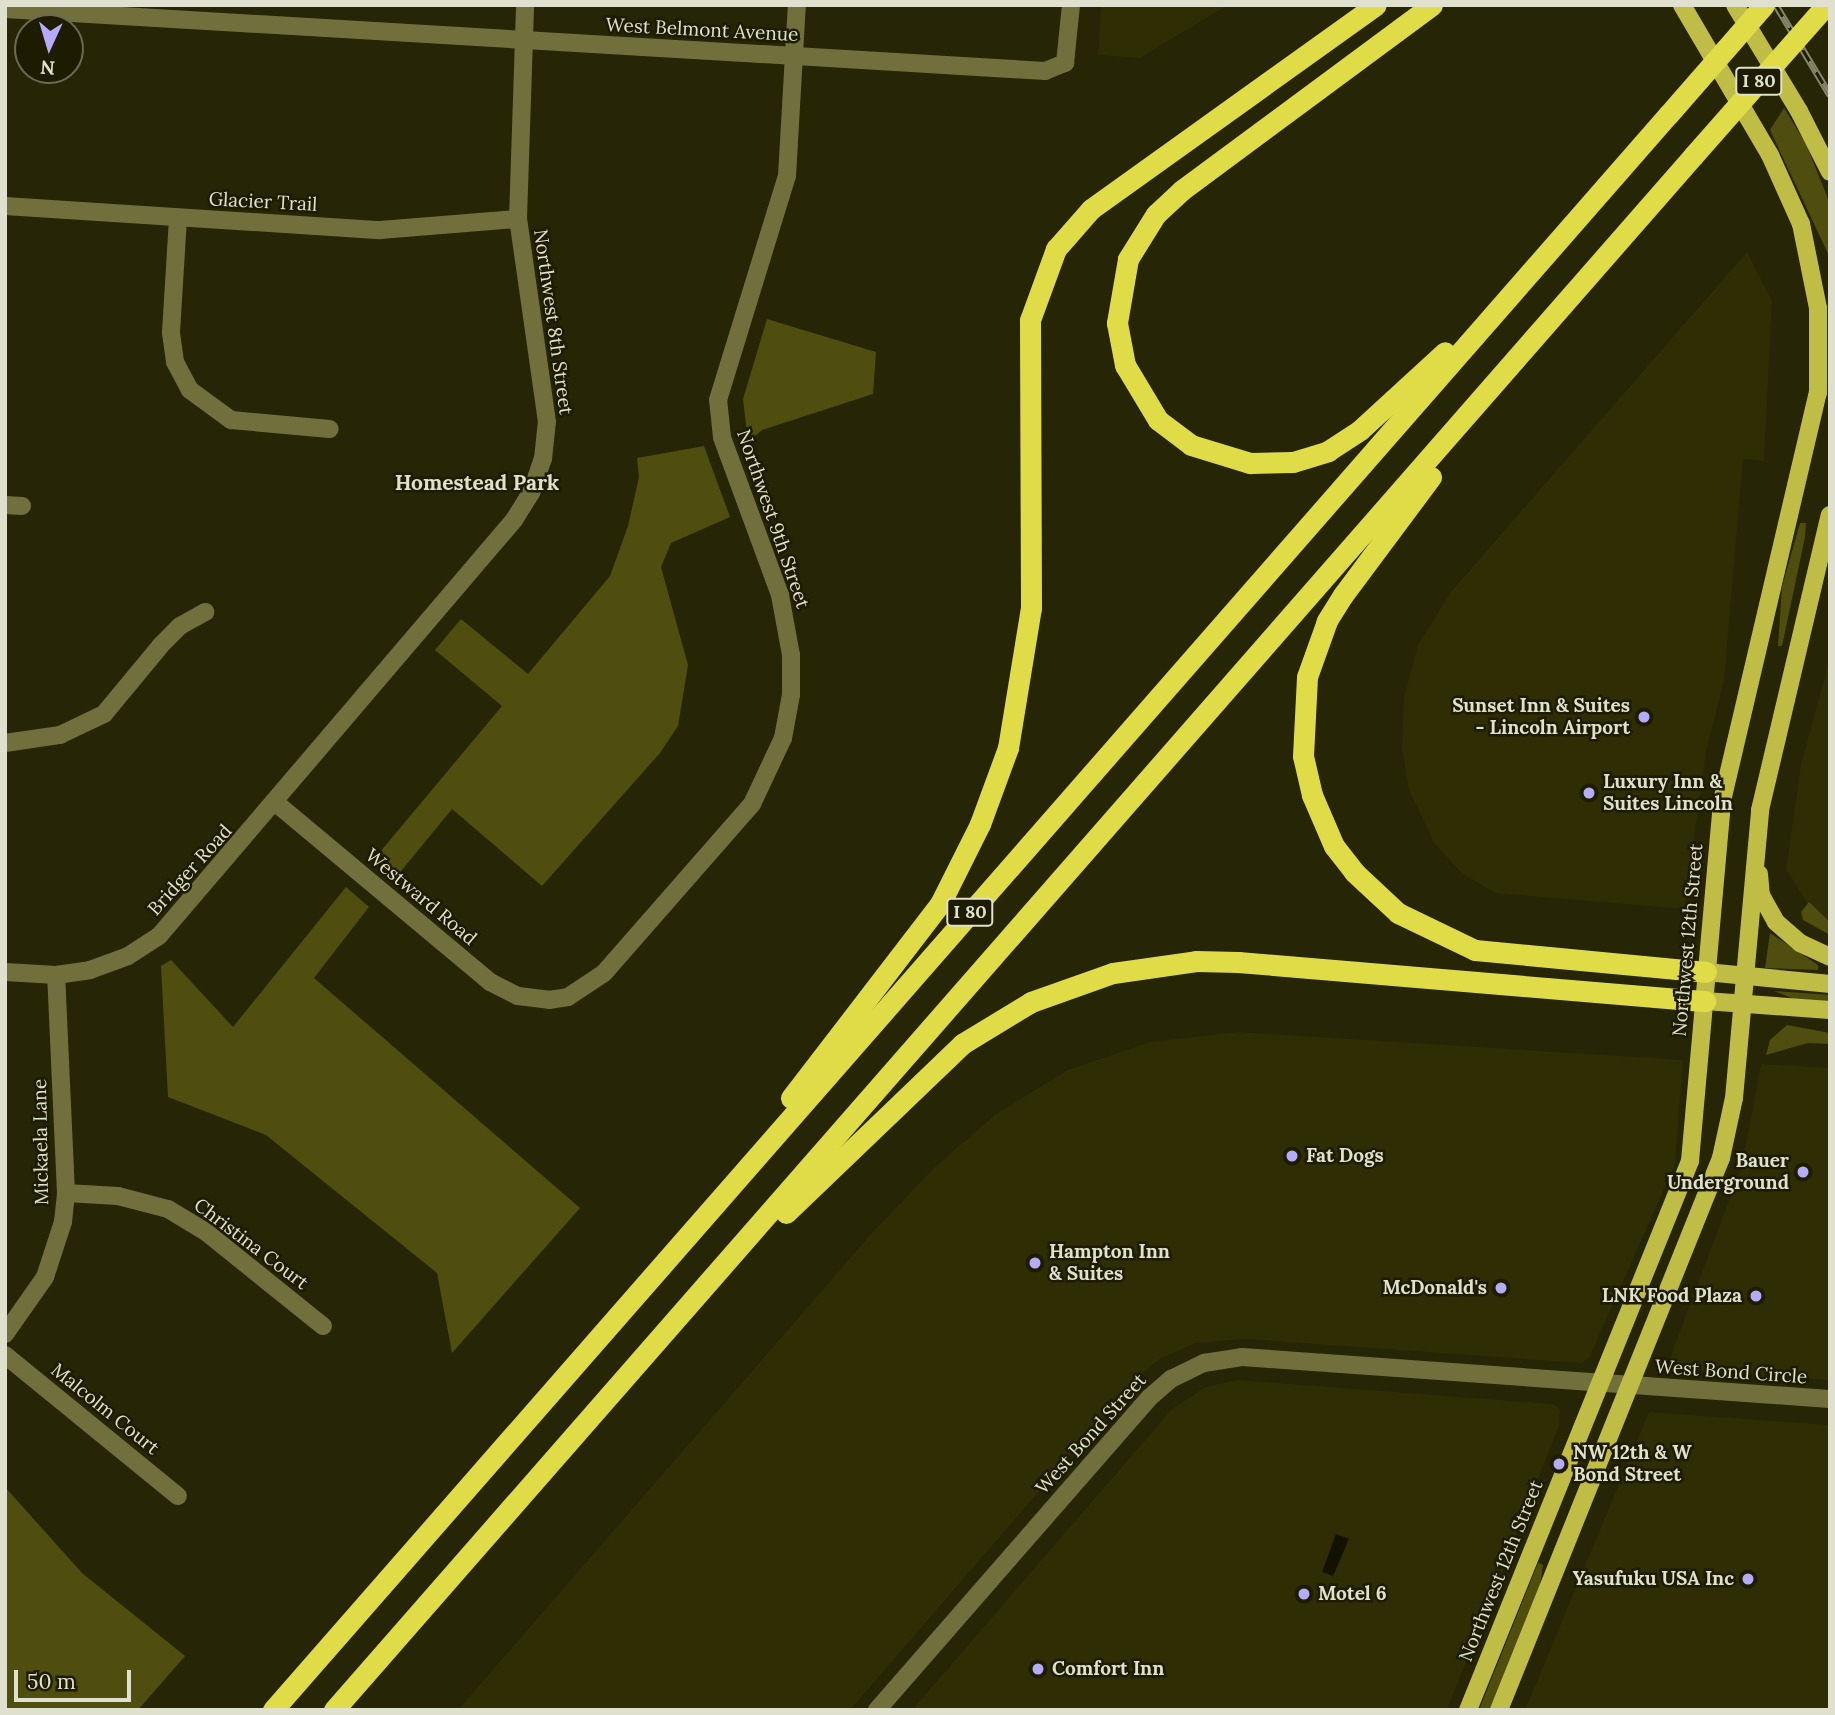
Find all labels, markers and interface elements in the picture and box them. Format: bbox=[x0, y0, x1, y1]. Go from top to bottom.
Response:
north arrow bbox=[14, 14, 84, 84]
street label: West Belmont Avenue bbox=[605, 14, 799, 46]
text: N bbox=[40, 55, 56, 80]
road number: I 80 bbox=[1734, 66, 1784, 96]
street label: Glacier Trail bbox=[208, 188, 318, 216]
street label: Northwest 8th Street bbox=[529, 228, 577, 416]
street label: Northwest 9th Street bbox=[732, 427, 814, 611]
district label: Homestead Park bbox=[395, 470, 559, 496]
place label: Sunset Inn & Suites - Lincoln Airport bbox=[1452, 695, 1630, 739]
marker: Sunset Inn & Suites - Lincoln Airport bbox=[1636, 709, 1652, 725]
place label: Luxury Inn & Suites Lincoln bbox=[1603, 771, 1733, 815]
marker: Luxury Inn & Suites Lincoln bbox=[1581, 785, 1597, 801]
street label: Bridger Road bbox=[143, 820, 237, 920]
street label: Northwest 12th Street bbox=[1668, 843, 1708, 1037]
street label: Westward Road bbox=[361, 844, 481, 950]
road number: I 80 bbox=[946, 897, 995, 926]
street label: Mickaela Lane bbox=[29, 1079, 53, 1205]
place label: Fat Dogs bbox=[1306, 1145, 1384, 1167]
marker: Fat Dogs bbox=[1284, 1148, 1300, 1164]
place label: Bauer Underground bbox=[1667, 1150, 1789, 1194]
marker: Bauer Underground bbox=[1795, 1164, 1811, 1180]
street label: Christina Court bbox=[189, 1194, 313, 1294]
place label: Hampton Inn & Suites bbox=[1049, 1241, 1170, 1285]
marker: Hampton Inn & Suites bbox=[1027, 1255, 1043, 1271]
place label: McDonald's bbox=[1382, 1277, 1487, 1299]
marker: McDonald's bbox=[1493, 1280, 1509, 1296]
place label: LNK Food Plaza bbox=[1602, 1285, 1742, 1307]
marker: LNK Food Plaza bbox=[1748, 1288, 1764, 1304]
street label: West Bond Circle bbox=[1654, 1355, 1808, 1389]
street label: Malcolm Court bbox=[46, 1359, 164, 1459]
street label: West Bond Street bbox=[1031, 1369, 1151, 1499]
place label: NW 12th & W Bond Street bbox=[1573, 1442, 1692, 1486]
marker: NW 12th & W Bond Street bbox=[1551, 1456, 1567, 1472]
street label: Northwest 12th Street bbox=[1454, 1477, 1548, 1665]
place label: Yasufuku USA Inc bbox=[1573, 1568, 1734, 1590]
marker: Yasufuku USA Inc bbox=[1740, 1571, 1756, 1587]
place label: Motel 6 bbox=[1318, 1583, 1387, 1605]
marker: Motel 6 bbox=[1296, 1586, 1312, 1602]
scale bar bbox=[18, 1656, 135, 1700]
place label: Comfort Inn bbox=[1052, 1658, 1164, 1680]
marker: Comfort Inn bbox=[1030, 1661, 1046, 1677]
text: 50 m bbox=[27, 1668, 76, 1695]

